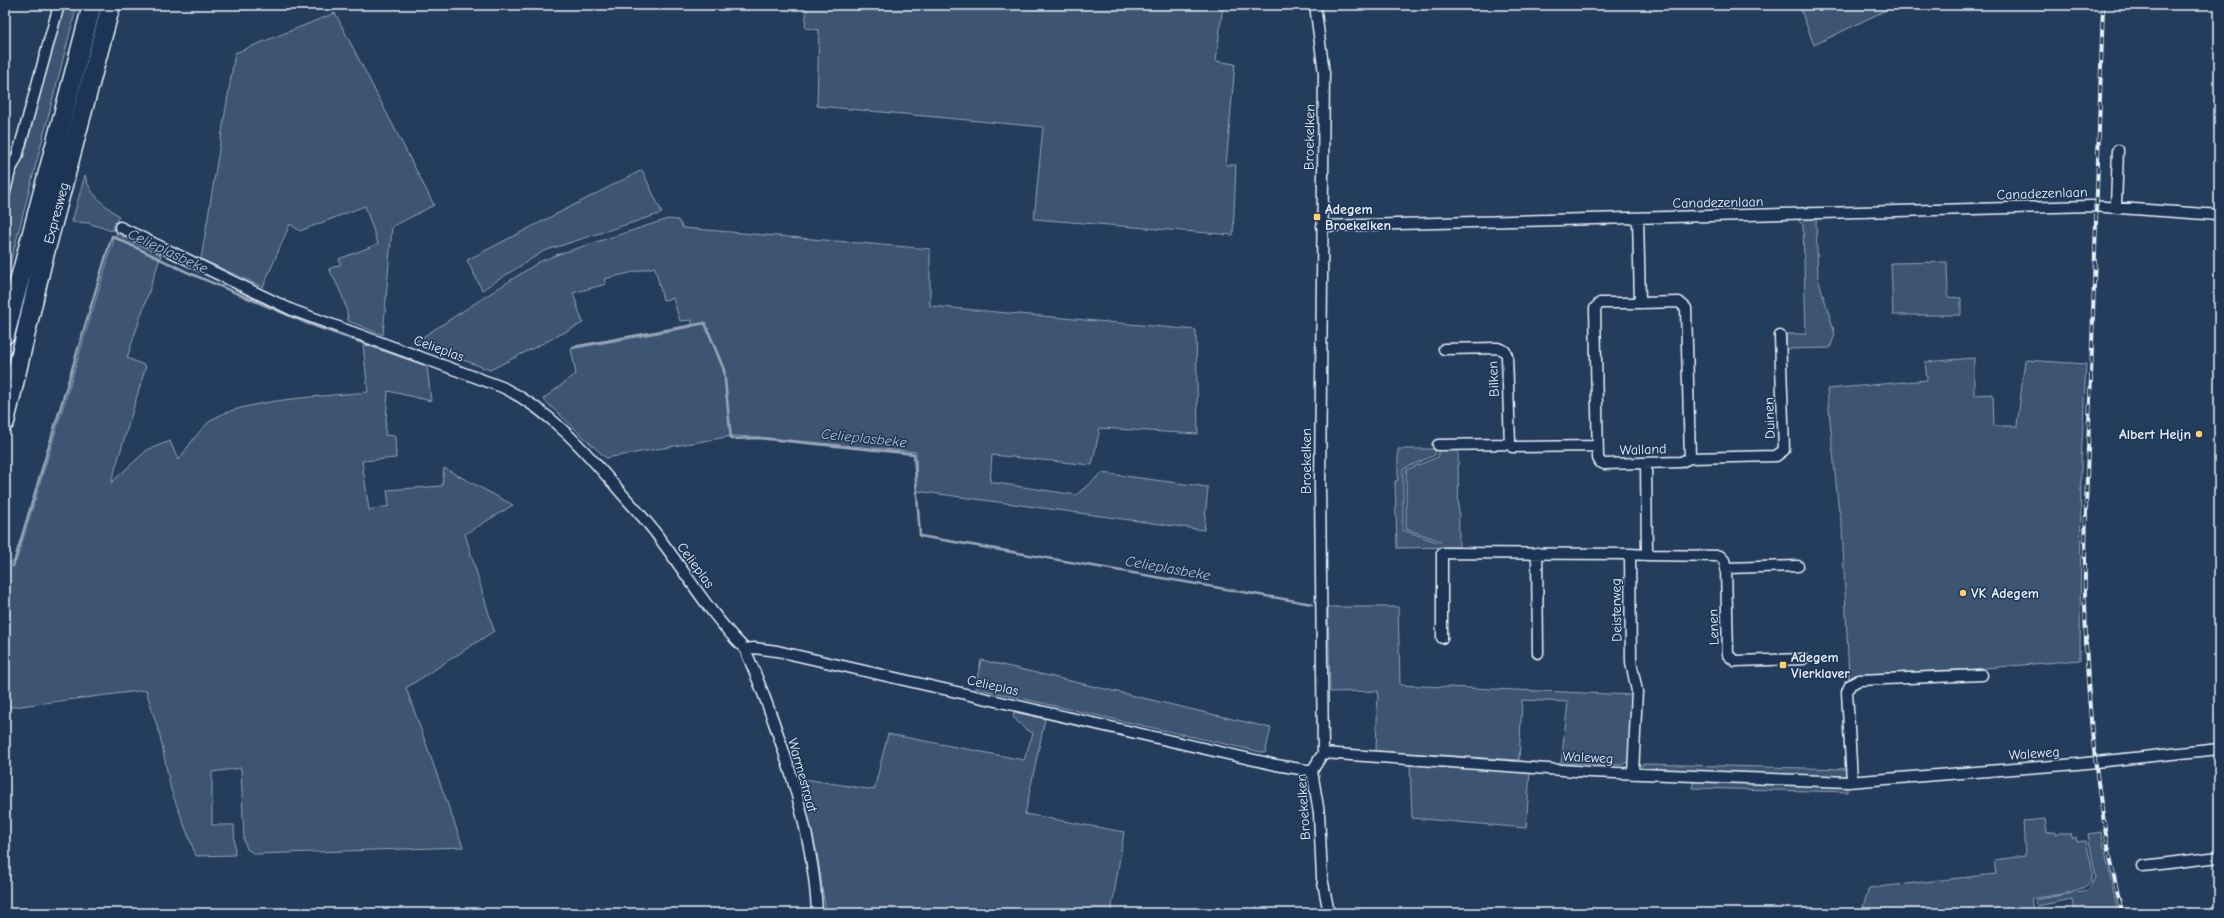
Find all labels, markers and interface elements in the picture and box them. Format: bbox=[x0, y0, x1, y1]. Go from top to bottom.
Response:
street label: Broekelken bbox=[1300, 104, 1319, 170]
street label: Expresweg bbox=[40, 180, 73, 246]
street label: Canadezenlaan bbox=[1996, 183, 2088, 204]
street label: Canadezenlaan bbox=[1672, 193, 1764, 212]
place label: Adegem Broekelken bbox=[1325, 201, 1391, 234]
marker: Adegem Broekelken bbox=[1312, 212, 1322, 222]
water label: Celieplasbeke bbox=[125, 225, 211, 278]
street label: Celieplas bbox=[411, 332, 467, 365]
street label: Bilken bbox=[1484, 360, 1503, 397]
street label: Duinen bbox=[1760, 397, 1779, 439]
water label: Celieplasbeke bbox=[820, 425, 908, 452]
place label: Albert Heijn bbox=[2119, 426, 2191, 443]
street label: Broekelken bbox=[1298, 428, 1315, 494]
marker: Albert Heijn bbox=[2194, 429, 2204, 439]
street label: Walland bbox=[1619, 440, 1667, 459]
street label: Celieplas bbox=[673, 539, 718, 592]
water label: Celieplasbeke bbox=[1124, 552, 1213, 584]
street label: Deisterweg bbox=[1607, 578, 1626, 642]
place label: VK Adegem bbox=[1971, 585, 2039, 602]
marker: VK Adegem bbox=[1958, 588, 1968, 598]
street label: Lenen bbox=[1704, 609, 1723, 645]
place label: Adegem Vierklaver bbox=[1791, 649, 1850, 682]
marker: Adegem Vierklaver bbox=[1778, 660, 1788, 670]
street label: Celieplas bbox=[965, 671, 1021, 700]
street label: Warmestraat bbox=[784, 736, 821, 815]
street label: Waleweg bbox=[2008, 743, 2060, 764]
street label: Waleweg bbox=[1562, 748, 1614, 767]
street label: Broekelken bbox=[1293, 773, 1314, 841]

